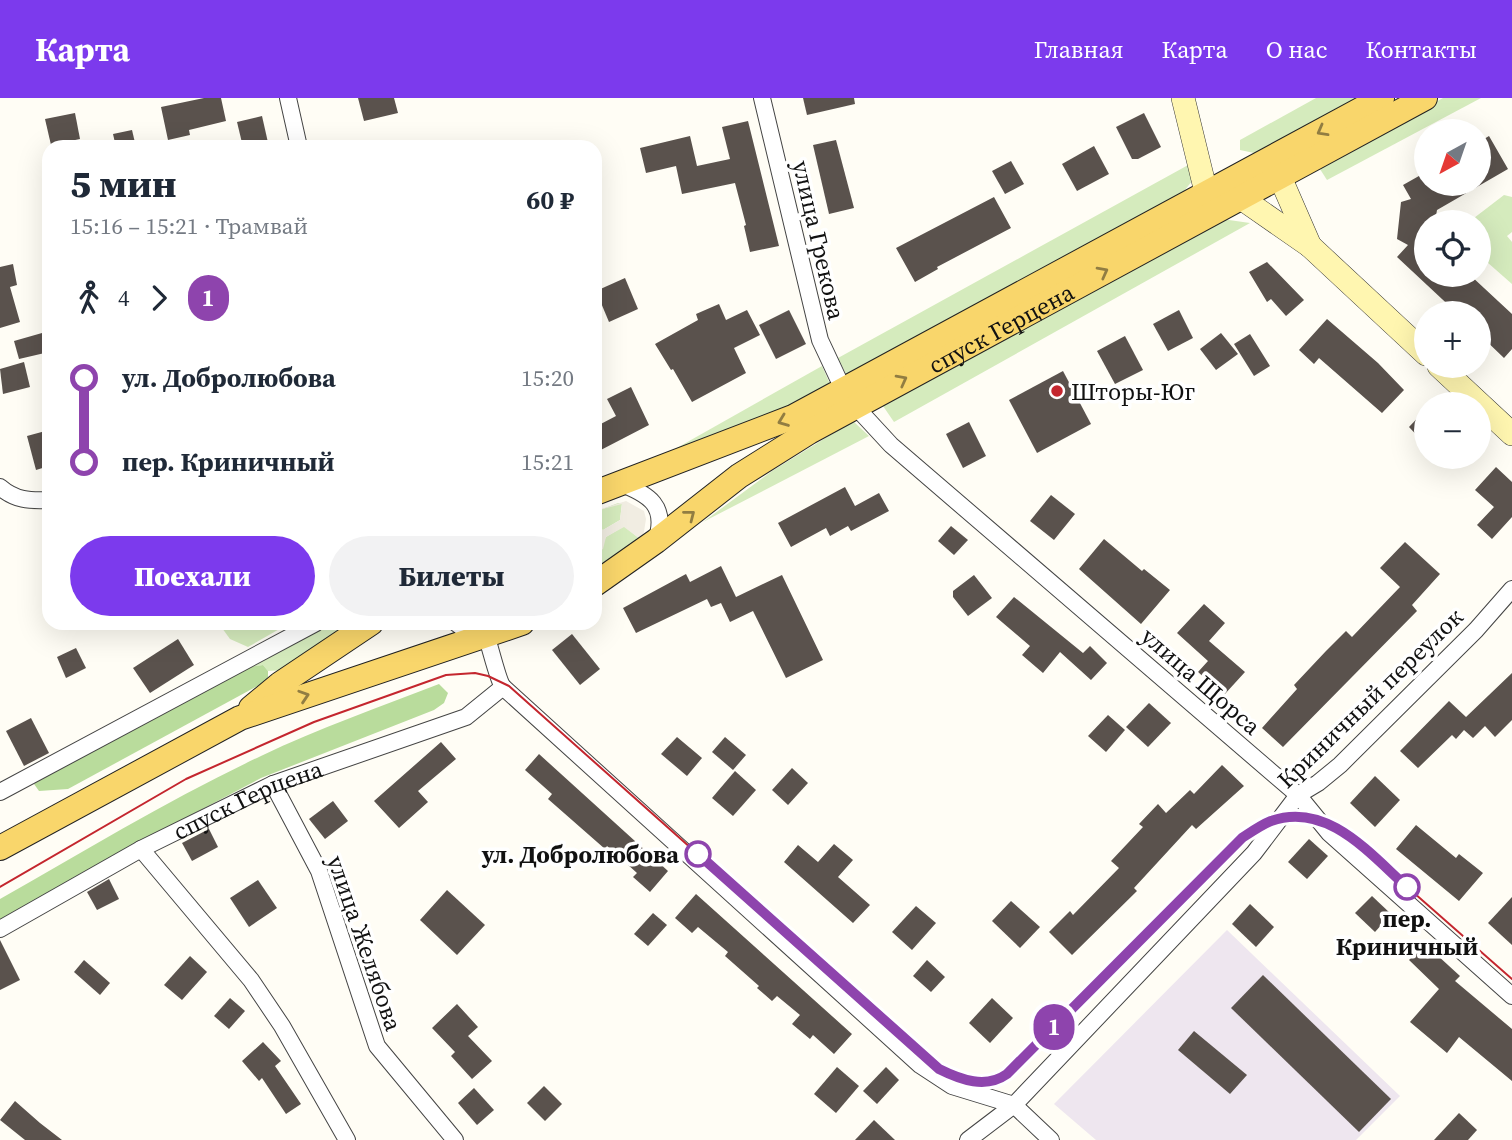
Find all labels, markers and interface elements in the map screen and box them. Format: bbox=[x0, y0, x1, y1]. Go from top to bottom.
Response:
text: Карта bbox=[35, 27, 130, 72]
text: Главная bbox=[1034, 33, 1123, 66]
text: Карта bbox=[1161, 33, 1228, 66]
text: О нас bbox=[1266, 33, 1327, 66]
text: Контакты bbox=[1365, 33, 1477, 66]
north arrow bbox=[1414, 119, 1491, 196]
map controls bbox=[1414, 119, 1491, 469]
one-way arrow bbox=[1317, 123, 1329, 136]
street label: улица Грекова bbox=[785, 157, 854, 324]
text: 5 мин bbox=[70, 158, 177, 210]
text: 60 ₽ bbox=[526, 182, 574, 218]
text: 15:16 – 15:21 · Трамвай bbox=[70, 210, 308, 242]
button: locate bbox=[1414, 210, 1491, 287]
one-way arrow bbox=[1095, 267, 1108, 281]
street label: спуск Герцена bbox=[922, 275, 1080, 381]
icon: walk bbox=[70, 279, 108, 317]
icon: forward bbox=[140, 279, 178, 317]
text: 1 bbox=[202, 281, 215, 314]
text: 4 bbox=[118, 282, 130, 314]
button: + bbox=[1414, 301, 1491, 378]
text: ул. Добролюбова bbox=[122, 360, 336, 396]
text: 15:20 bbox=[521, 362, 574, 394]
one-way arrow bbox=[895, 375, 908, 388]
place label: Шторы-Юг bbox=[1071, 375, 1195, 408]
marker: Шторы-Юг bbox=[1049, 383, 1065, 399]
button: − bbox=[1414, 392, 1491, 469]
one-way arrow bbox=[777, 413, 789, 427]
text: пер. Криничный bbox=[122, 444, 335, 480]
text: 15:21 bbox=[521, 446, 574, 478]
one-way arrow bbox=[682, 510, 695, 523]
button: Поехали bbox=[70, 536, 315, 616]
button: Билеты bbox=[329, 536, 574, 616]
street label: Криничный переулок bbox=[1270, 600, 1470, 796]
street label: улица Щорса bbox=[1134, 620, 1269, 743]
one-way arrow bbox=[298, 689, 310, 704]
street label: спуск Герцена bbox=[167, 751, 328, 847]
place label: ул. Добролюбова bbox=[481, 838, 679, 871]
marker: ул. Добролюбова bbox=[685, 841, 711, 867]
street label: улица Желябова bbox=[320, 851, 411, 1036]
marker: пер. Криничный bbox=[1394, 874, 1420, 900]
place label: пер. Криничный bbox=[1336, 902, 1478, 963]
line badge: 1 bbox=[1031, 1004, 1077, 1050]
text: 1 bbox=[1047, 1010, 1061, 1043]

